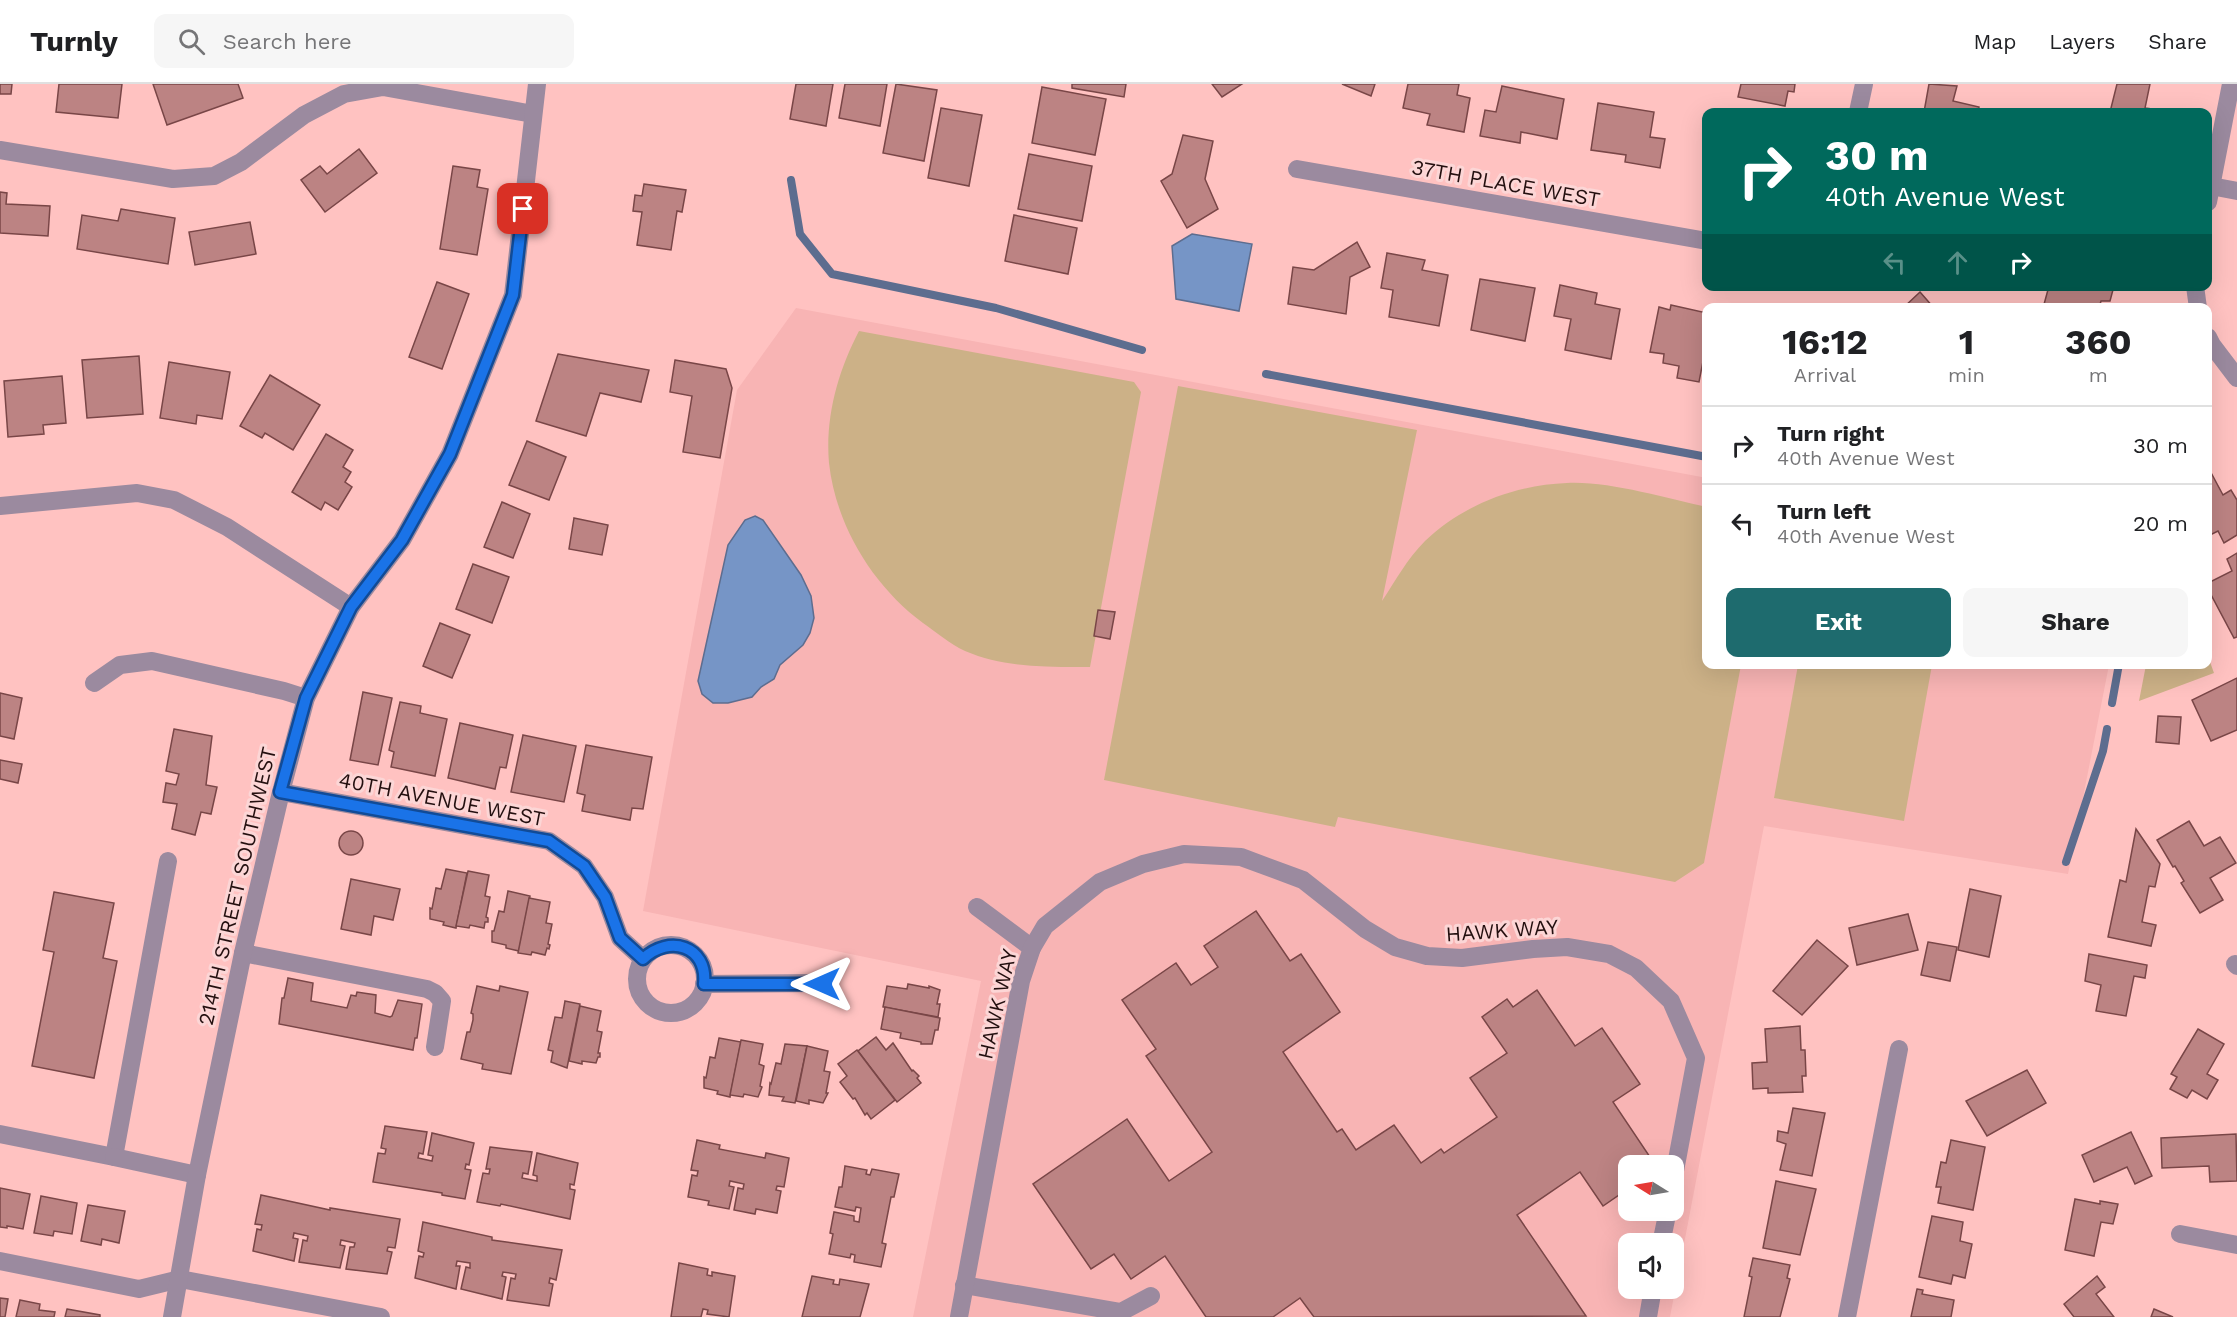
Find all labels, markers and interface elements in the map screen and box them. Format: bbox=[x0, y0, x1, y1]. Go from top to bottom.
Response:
search box bbox=[154, 14, 574, 68]
text: Turnly bbox=[30, 25, 118, 58]
icon: search bbox=[175, 25, 208, 58]
text: Search here bbox=[223, 29, 352, 54]
text: Map bbox=[1973, 29, 2016, 54]
text: Layers bbox=[2049, 29, 2115, 54]
text: Share bbox=[2148, 29, 2207, 54]
text: 30 m bbox=[1825, 131, 1929, 180]
icon: right bbox=[1726, 132, 1804, 210]
street label: 37TH PLACE WEST bbox=[1410, 154, 1602, 212]
text: 40th Avenue West bbox=[1825, 181, 2065, 213]
pin bbox=[497, 183, 548, 234]
icon: arrive bbox=[506, 192, 539, 225]
icon: left bbox=[1878, 246, 1911, 279]
icon: ahead bbox=[1941, 246, 1974, 279]
icon: right bbox=[2004, 246, 2037, 279]
text: 16:12 bbox=[1782, 321, 1868, 363]
text: 1 bbox=[1959, 321, 1974, 363]
text: 360 bbox=[2065, 321, 2132, 363]
text: Arrival bbox=[1794, 363, 1856, 387]
text: min bbox=[1948, 363, 1985, 387]
text: m bbox=[2089, 363, 2108, 387]
text: Turn right bbox=[1777, 421, 1884, 446]
icon: right bbox=[1726, 429, 1759, 462]
text: 30 m bbox=[2133, 433, 2188, 458]
text: 40th Avenue West bbox=[1777, 446, 1955, 470]
text: Turn left bbox=[1777, 499, 1871, 524]
icon: left bbox=[1726, 507, 1759, 540]
text: 20 m bbox=[2133, 511, 2188, 536]
text: 40th Avenue West bbox=[1777, 524, 1955, 548]
button: Exit bbox=[1726, 588, 1951, 657]
button: Share bbox=[1963, 588, 2188, 657]
street label: 214TH STREET SOUTHWEST bbox=[193, 744, 281, 1028]
street label: 40TH AVENUE WEST bbox=[337, 767, 547, 831]
street label: HAWK WAY bbox=[1445, 914, 1559, 946]
street label: HAWK WAY bbox=[972, 946, 1022, 1062]
position arrow bbox=[790, 952, 854, 1016]
north arrow bbox=[1618, 1155, 1684, 1221]
map controls bbox=[1618, 1155, 1684, 1299]
button: sound bbox=[1618, 1233, 1684, 1299]

